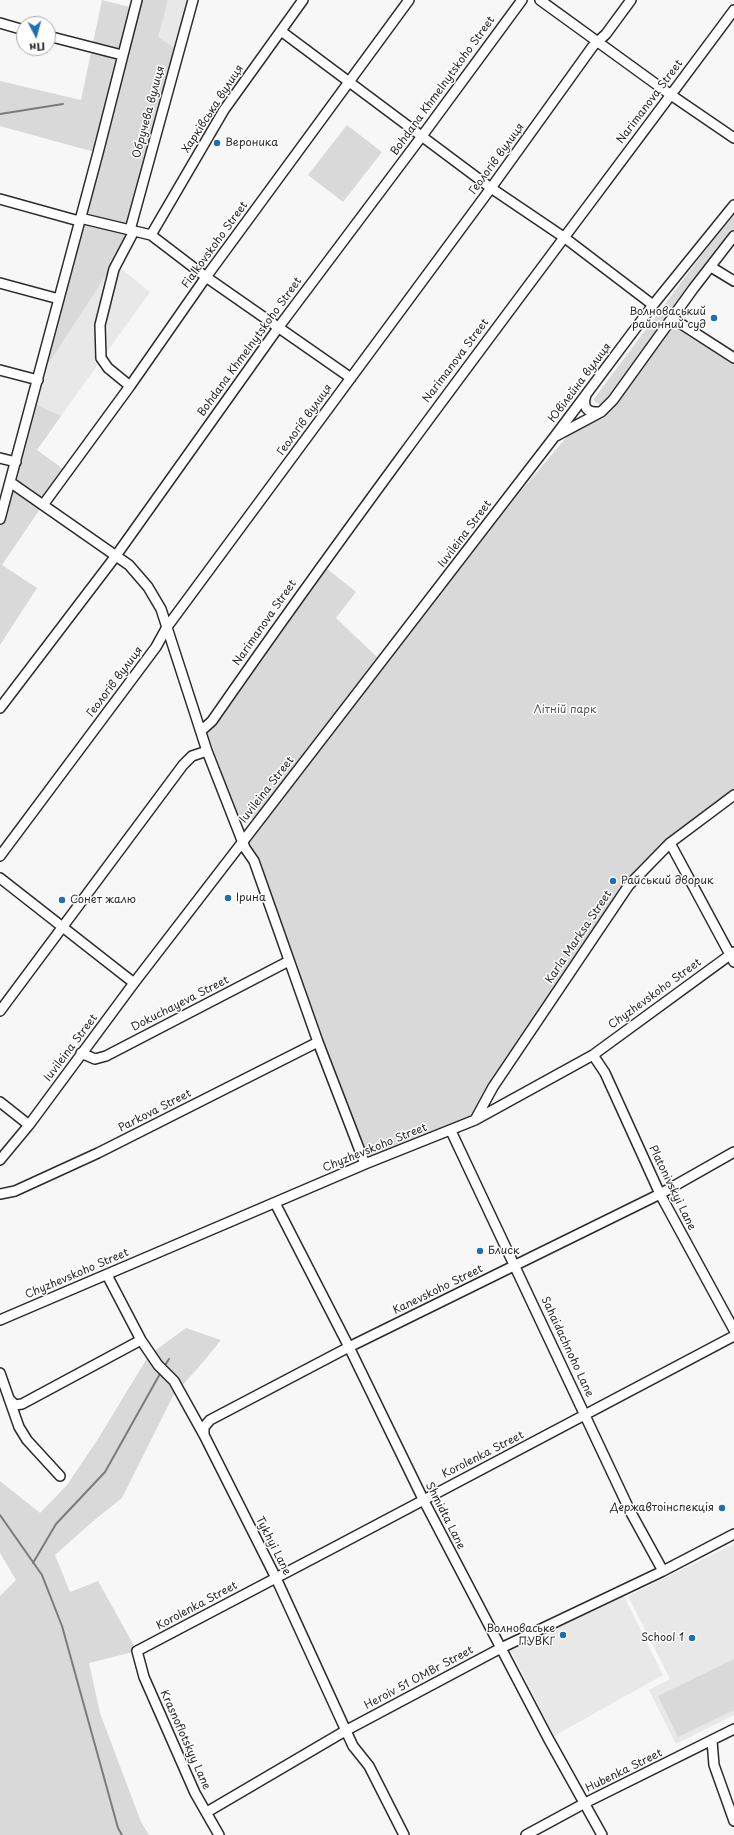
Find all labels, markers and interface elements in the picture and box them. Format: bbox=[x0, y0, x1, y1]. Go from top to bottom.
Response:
street label: Bohdana Khmelnytskoho Street bbox=[388, 14, 498, 158]
north arrow bbox=[16, 16, 56, 56]
text: Пн bbox=[28, 38, 46, 57]
street label: Narimanova Street bbox=[614, 57, 686, 147]
street label: Харківська вулиця bbox=[180, 63, 246, 155]
street label: Обручева вулиця bbox=[130, 64, 168, 160]
street label: Геологів вулиця bbox=[467, 121, 527, 197]
place label: Вероника bbox=[225, 136, 278, 150]
marker: Вероника bbox=[212, 138, 222, 148]
street label: Fialkovskoho Street bbox=[179, 199, 251, 291]
street label: Bohdana Khmelnytskoho Street bbox=[195, 275, 305, 419]
place label: Волноваський районний суд bbox=[629, 305, 706, 331]
marker: Волноваський районний суд bbox=[709, 313, 719, 323]
street label: Narimanova Street bbox=[420, 316, 492, 406]
street label: Ювілейна вулиця bbox=[546, 341, 614, 425]
street label: Геологів вулиця bbox=[275, 382, 335, 458]
street label: Iuvileina Street bbox=[435, 498, 495, 570]
street label: Narimanova Street bbox=[230, 578, 300, 668]
street label: Геологів вулиця bbox=[84, 644, 146, 720]
park label: Літній парк bbox=[534, 703, 596, 717]
street label: Iuvileina Street bbox=[237, 754, 297, 826]
place label: Райський дворик bbox=[621, 874, 714, 888]
marker: Райський дворик bbox=[608, 876, 618, 886]
street label: Karla Marksa Street bbox=[543, 888, 615, 986]
place label: Ірина bbox=[236, 891, 266, 905]
place label: Сонет жалю bbox=[70, 893, 136, 907]
marker: Ірина bbox=[223, 893, 233, 903]
marker: Сонет жалю bbox=[57, 895, 67, 905]
street label: Chyzhevskoho Street bbox=[606, 956, 704, 1032]
street label: Dokuchayeva Street bbox=[129, 974, 231, 1034]
street label: Iuvileina Street bbox=[41, 1012, 101, 1084]
street label: Parkova Street bbox=[116, 1087, 194, 1135]
street label: Chyzhevskoho Street bbox=[321, 1121, 429, 1175]
street label: Platonivskyi Lane bbox=[646, 1143, 698, 1233]
place label: Блиск bbox=[488, 1244, 519, 1258]
street label: Chyzhevskoho Street bbox=[23, 1246, 131, 1302]
marker: Блиск bbox=[475, 1246, 485, 1256]
street label: Kanevskoho Street bbox=[391, 1262, 485, 1318]
street label: Sahaidachnoho Lane bbox=[538, 1295, 596, 1399]
street label: Korolenka Street bbox=[440, 1429, 526, 1481]
street label: Shmidta Lane bbox=[422, 1480, 468, 1552]
place label: Державтоінспекція bbox=[610, 1501, 714, 1515]
marker: Державтоінспекція bbox=[717, 1503, 727, 1513]
street label: Tykhyi Lane bbox=[253, 1514, 293, 1578]
street label: Korolenka Street bbox=[154, 1579, 240, 1633]
place label: Волноваське ПУВКГ bbox=[486, 1622, 555, 1648]
marker: Волноваське ПУВКГ bbox=[558, 1630, 568, 1640]
place label: School 1 bbox=[641, 1631, 684, 1645]
marker: School 1 bbox=[687, 1633, 697, 1643]
street label: Heroiv 51 OMBr Street bbox=[362, 1644, 476, 1712]
street label: Krasnoflotskyy Lane bbox=[157, 1688, 213, 1792]
street label: Hubenka Street bbox=[583, 1747, 665, 1795]

